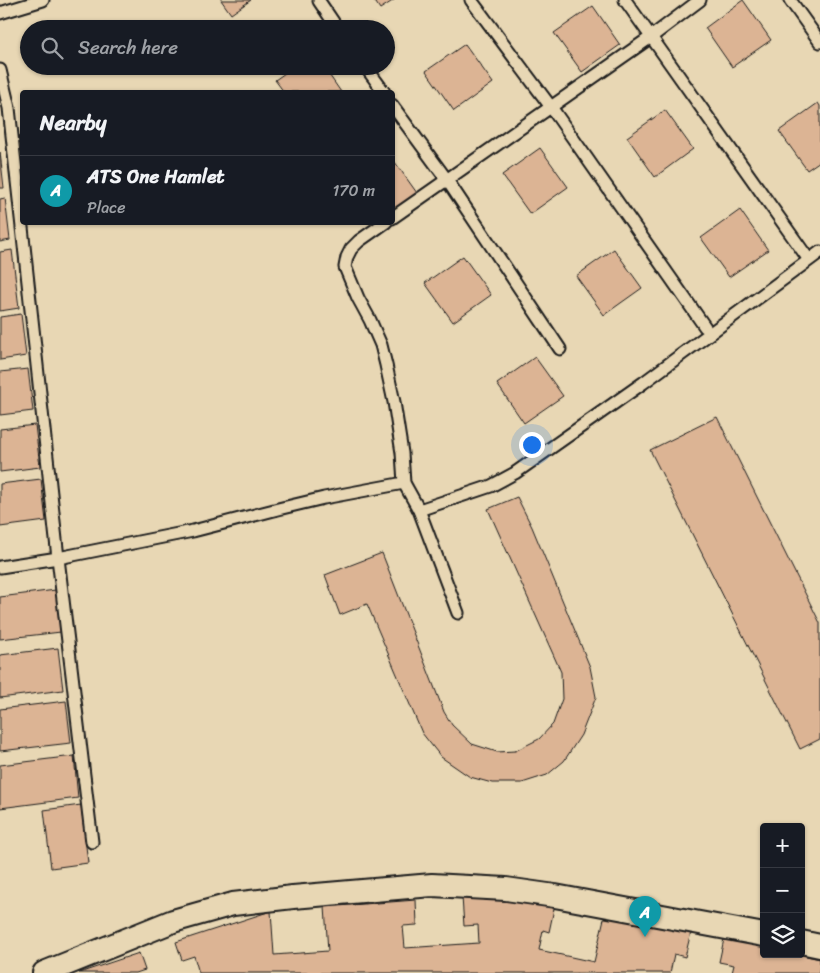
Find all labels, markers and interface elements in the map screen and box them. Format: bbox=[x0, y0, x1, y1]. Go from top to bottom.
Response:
search box bbox=[20, 20, 395, 75]
text: Search here bbox=[78, 31, 178, 64]
icon: search bbox=[38, 34, 66, 62]
text: Nearby bbox=[40, 104, 106, 142]
text: ATS One Hamlet bbox=[87, 160, 225, 193]
text: A bbox=[51, 176, 61, 205]
text: 170 m bbox=[332, 176, 375, 205]
text: Place bbox=[87, 193, 126, 222]
your location bbox=[519, 432, 545, 458]
map controls bbox=[760, 823, 805, 958]
button: + bbox=[760, 823, 805, 868]
button: − bbox=[760, 868, 805, 913]
pin: A bbox=[629, 896, 661, 937]
button: layers bbox=[760, 913, 805, 958]

